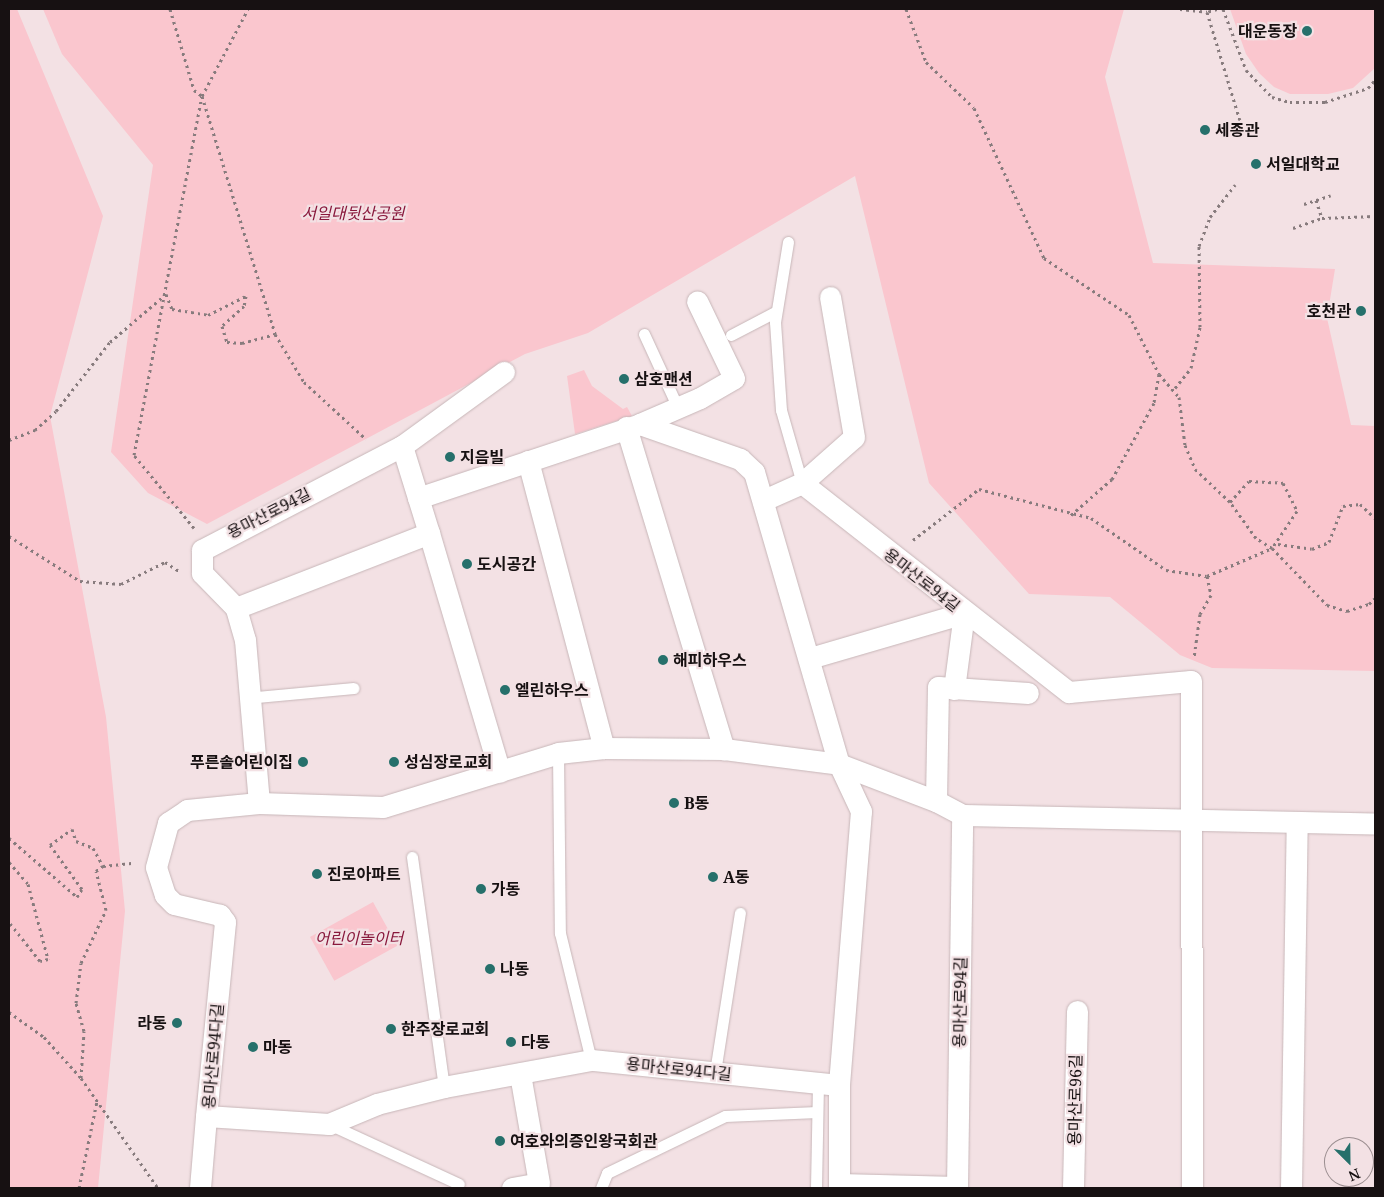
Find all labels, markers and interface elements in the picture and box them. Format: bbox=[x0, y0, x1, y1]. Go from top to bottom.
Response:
place label: 대운동장 bbox=[1238, 21, 1297, 41]
marker: 대운동장 bbox=[1301, 25, 1313, 37]
place label: 세종관 bbox=[1215, 120, 1259, 140]
marker: 세종관 bbox=[1199, 124, 1211, 136]
place label: 서일대학교 bbox=[1266, 154, 1340, 174]
marker: 서일대학교 bbox=[1250, 158, 1262, 170]
park label: 서일대뒷산공원 bbox=[301, 203, 405, 223]
place label: 호천관 bbox=[1307, 301, 1351, 321]
marker: 호천관 bbox=[1355, 305, 1367, 317]
place label: 삼호맨션 bbox=[634, 369, 693, 389]
marker: 삼호맨션 bbox=[618, 373, 630, 385]
place label: 지음빌 bbox=[460, 447, 504, 467]
marker: 지음빌 bbox=[444, 451, 456, 463]
street label: 용마산로94길 bbox=[224, 484, 314, 542]
street label: 용마산로94길 bbox=[880, 544, 964, 616]
place label: 도시공간 bbox=[477, 554, 536, 574]
marker: 도시공간 bbox=[461, 558, 473, 570]
place label: 해피하우스 bbox=[673, 650, 747, 670]
marker: 해피하우스 bbox=[657, 654, 669, 666]
place label: 엘린하우스 bbox=[515, 680, 589, 700]
marker: 엘린하우스 bbox=[499, 684, 511, 696]
place label: 푸른솔어린이집 bbox=[190, 752, 293, 772]
place label: 성심장로교회 bbox=[404, 752, 492, 772]
marker: 푸른솔어린이집 bbox=[297, 756, 309, 768]
marker: 성심장로교회 bbox=[388, 756, 400, 768]
place label: B동 bbox=[684, 793, 709, 813]
marker: B동 bbox=[668, 797, 680, 809]
place label: 진로아파트 bbox=[327, 864, 401, 884]
place label: A동 bbox=[723, 867, 750, 887]
marker: 진로아파트 bbox=[311, 868, 323, 880]
marker: A동 bbox=[707, 871, 719, 883]
place label: 가동 bbox=[491, 879, 520, 899]
marker: 가동 bbox=[475, 883, 487, 895]
park label: 어린이놀이터 bbox=[315, 928, 403, 948]
street label: 용마산로94길 bbox=[950, 956, 970, 1048]
place label: 나동 bbox=[500, 959, 529, 979]
marker: 나동 bbox=[484, 963, 496, 975]
street label: 용마산로94다길 bbox=[199, 1002, 227, 1110]
place label: 라동 bbox=[138, 1013, 167, 1033]
marker: 라동 bbox=[171, 1017, 183, 1029]
place label: 한주장로교회 bbox=[401, 1019, 489, 1039]
marker: 한주장로교회 bbox=[385, 1023, 397, 1035]
place label: 다동 bbox=[521, 1032, 550, 1052]
marker: 다동 bbox=[505, 1036, 517, 1048]
place label: 마동 bbox=[263, 1037, 292, 1057]
marker: 마동 bbox=[247, 1041, 259, 1053]
street label: 용마산로94다길 bbox=[625, 1054, 733, 1084]
street label: 용마산로96길 bbox=[1065, 1054, 1085, 1146]
place label: 여호와의증인왕국회관 bbox=[510, 1131, 657, 1151]
marker: 여호와의증인왕국회관 bbox=[494, 1135, 506, 1147]
north arrow bbox=[1324, 1137, 1374, 1187]
text: N bbox=[1346, 1164, 1363, 1186]

